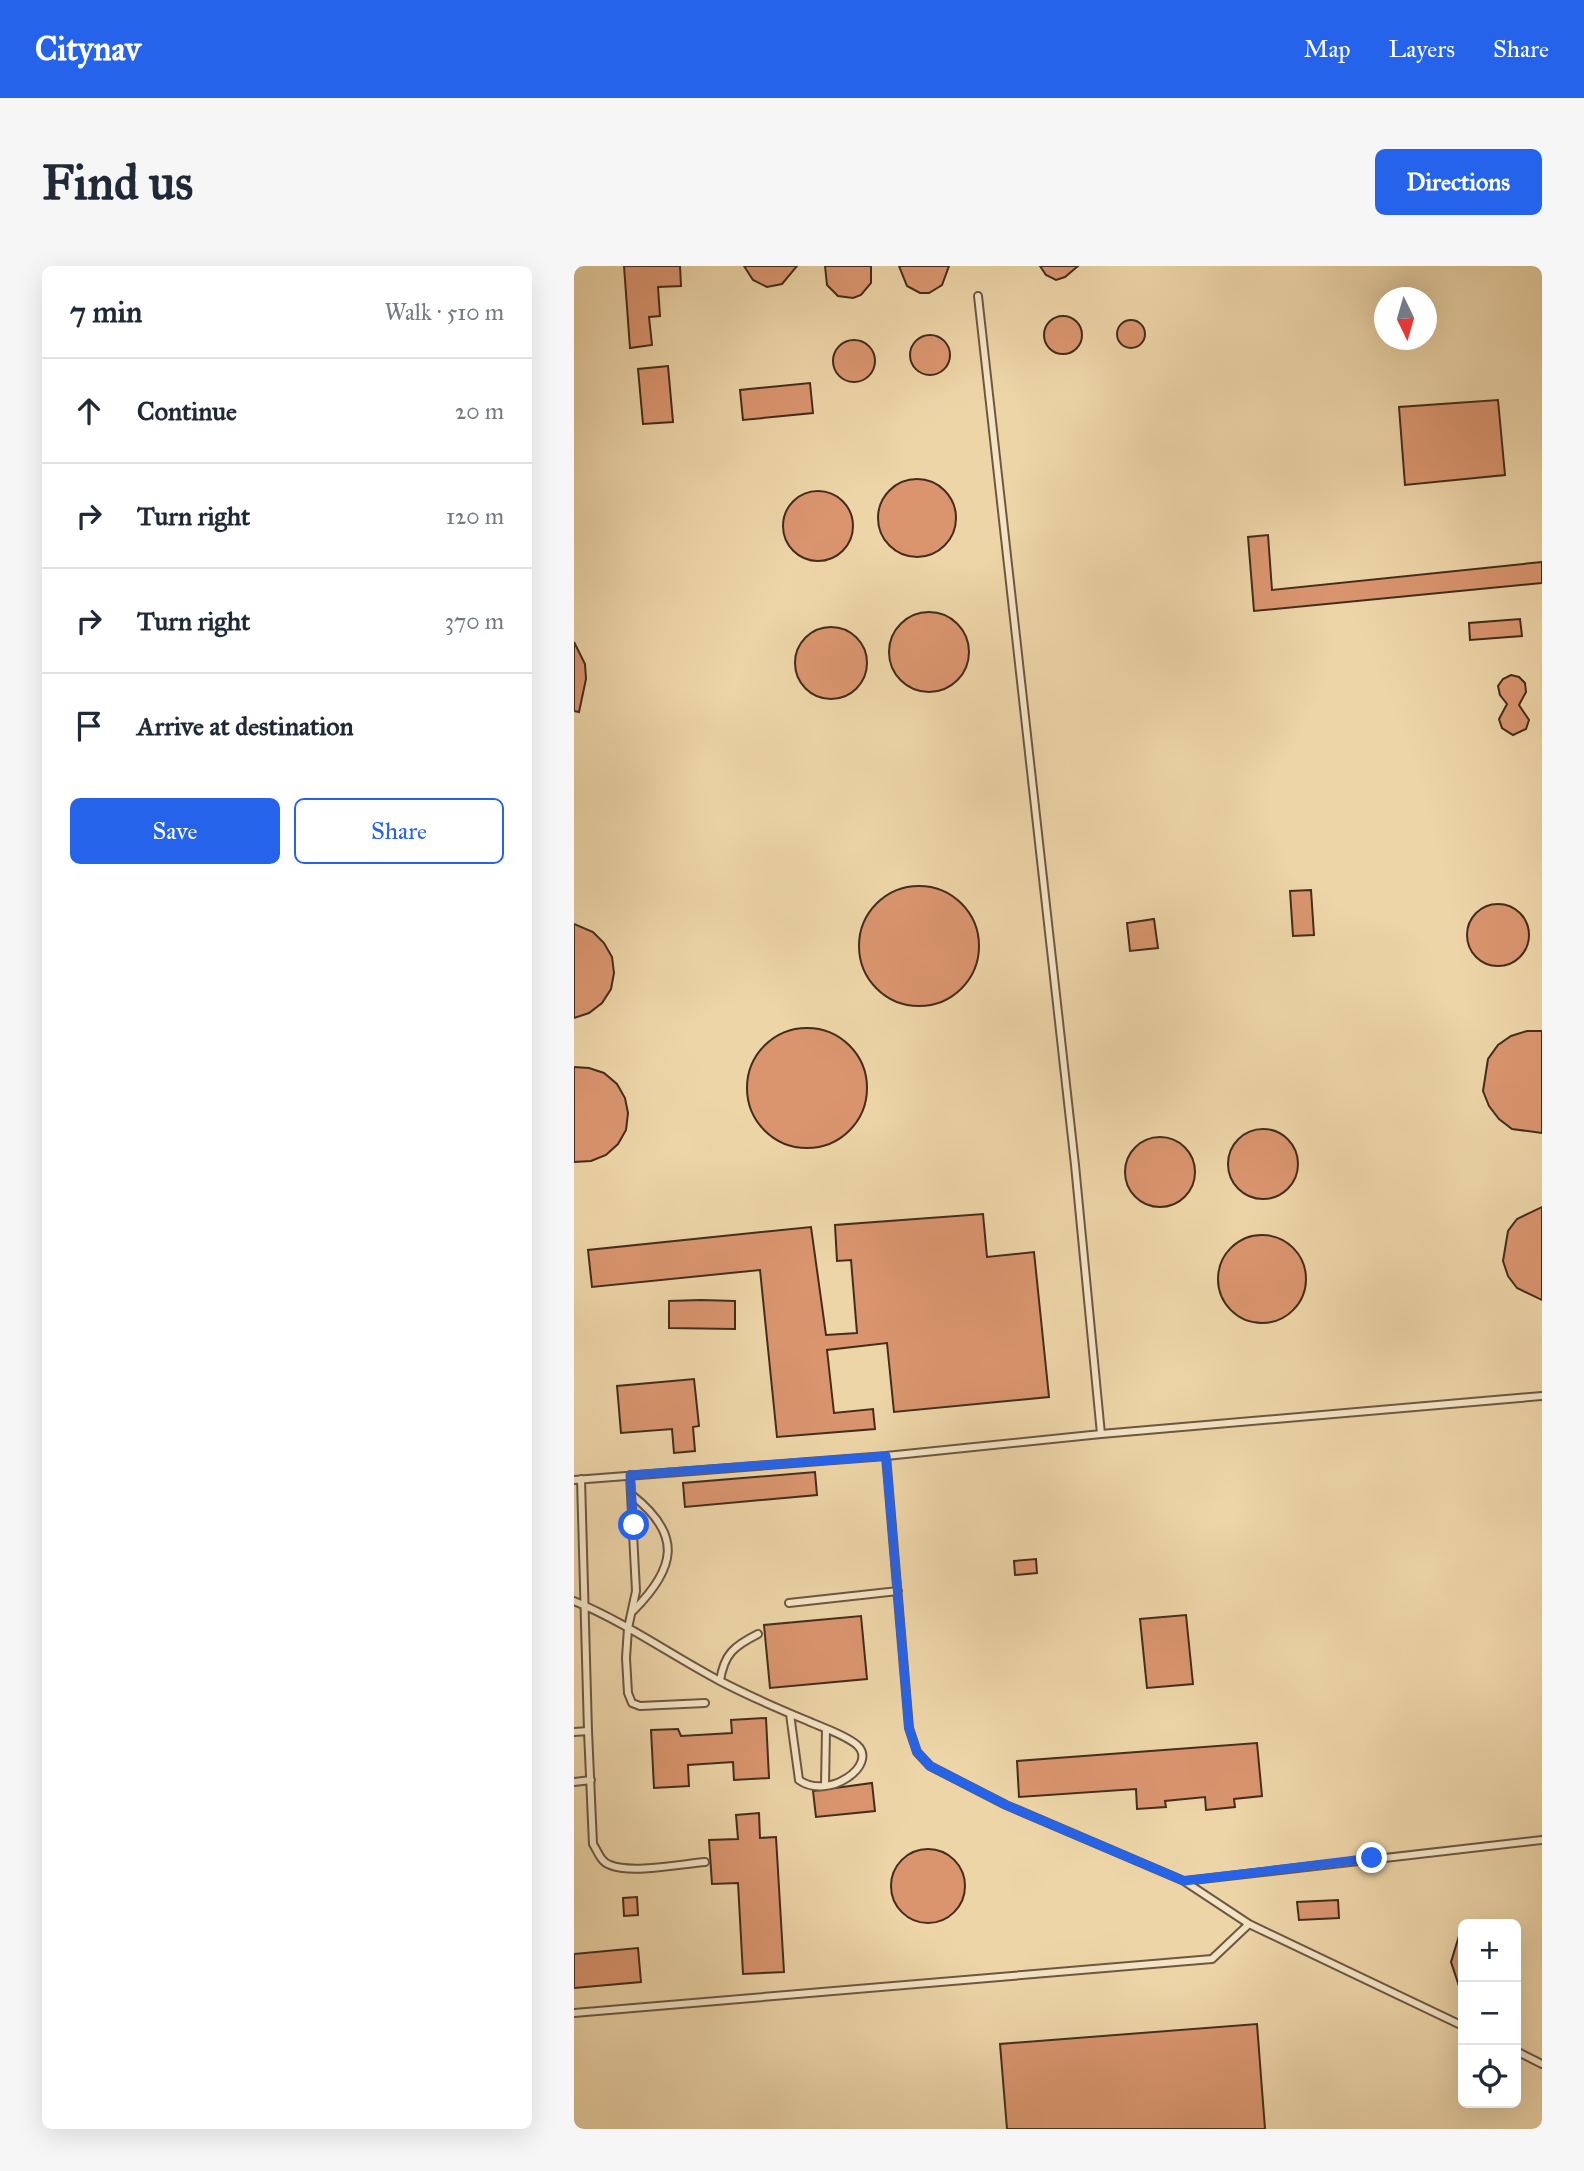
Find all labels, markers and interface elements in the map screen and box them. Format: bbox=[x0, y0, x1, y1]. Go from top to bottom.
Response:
text: Citynav bbox=[35, 29, 141, 69]
text: Map bbox=[1304, 34, 1351, 64]
text: Layers bbox=[1389, 34, 1455, 64]
text: Share bbox=[1493, 34, 1549, 64]
button: Directions bbox=[1375, 149, 1542, 215]
text: Find us bbox=[42, 153, 193, 212]
north arrow bbox=[1374, 287, 1437, 350]
text: 7 min bbox=[70, 294, 142, 330]
text: Walk · 510 m bbox=[384, 298, 504, 326]
icon: ahead bbox=[70, 392, 108, 430]
text: Continue bbox=[137, 395, 237, 427]
text: 20 m bbox=[455, 397, 504, 425]
icon: right bbox=[70, 497, 108, 535]
text: Turn right bbox=[137, 500, 250, 532]
text: 120 m bbox=[446, 502, 504, 530]
icon: right bbox=[70, 602, 108, 640]
text: Turn right bbox=[137, 605, 250, 637]
text: 370 m bbox=[445, 607, 504, 635]
icon: arrive bbox=[70, 707, 108, 745]
text: Arrive at destination bbox=[137, 710, 354, 742]
button: Save bbox=[70, 798, 280, 864]
button: Share bbox=[294, 798, 504, 864]
route start bbox=[618, 1509, 649, 1540]
route end bbox=[1356, 1842, 1387, 1873]
map controls bbox=[1458, 1919, 1521, 2108]
button: + bbox=[1458, 1919, 1521, 1982]
button: − bbox=[1458, 1982, 1521, 2045]
button: locate bbox=[1458, 2045, 1521, 2108]

